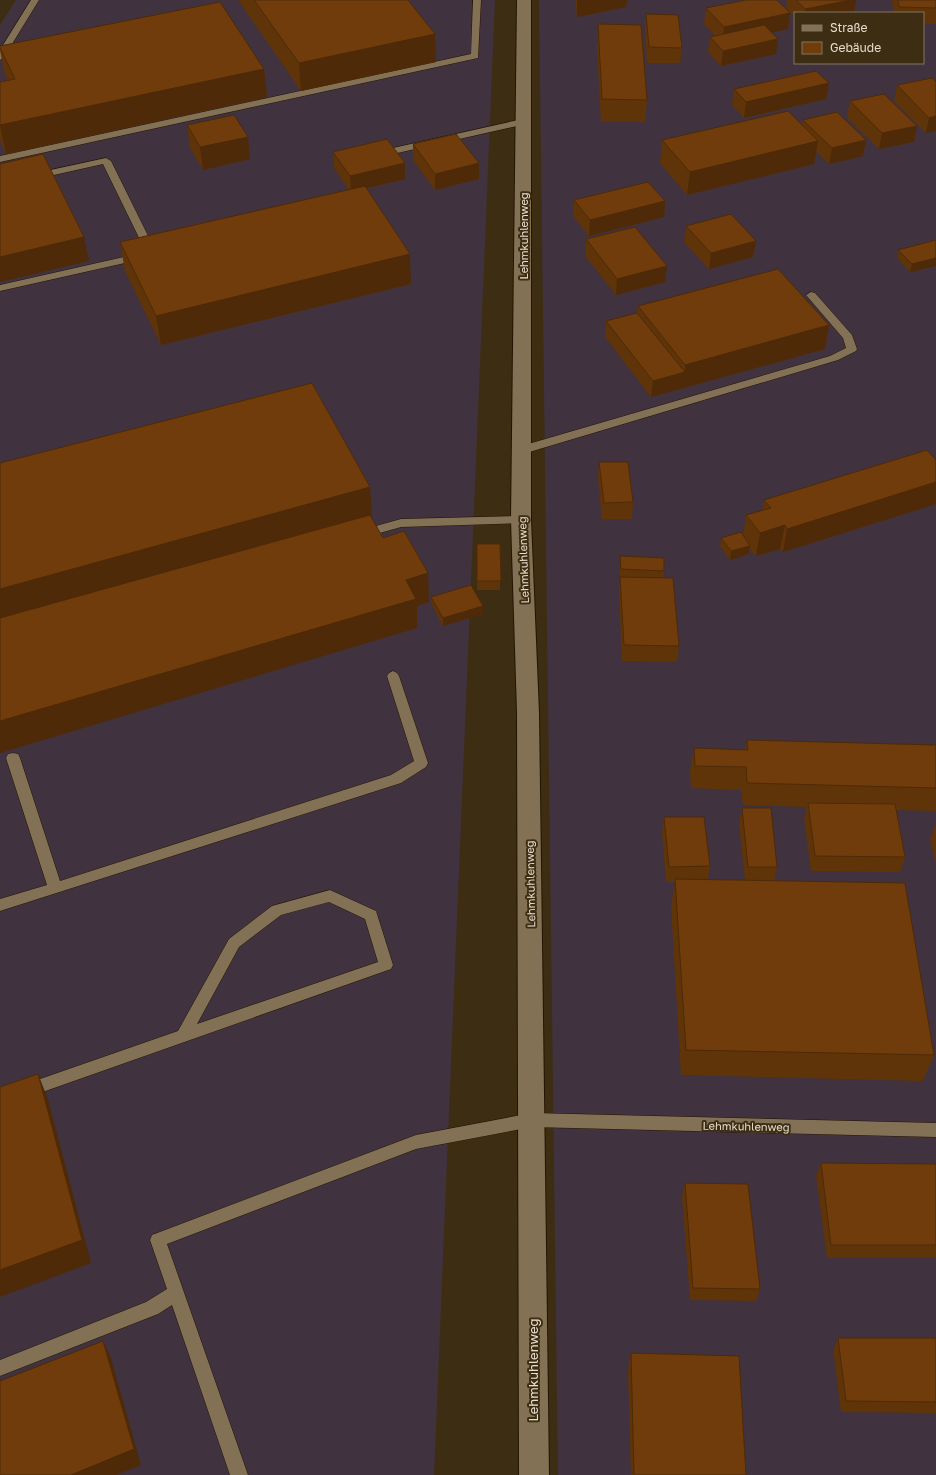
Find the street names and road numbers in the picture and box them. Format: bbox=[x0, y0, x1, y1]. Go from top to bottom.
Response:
street label: Lehmkuhlenweg bbox=[517, 192, 530, 280]
street label: Lehmkuhlenweg bbox=[515, 516, 531, 604]
street label: Lehmkuhlenweg bbox=[523, 840, 537, 928]
street label: Lehmkuhlenweg bbox=[702, 1119, 790, 1133]
street label: Lehmkuhlenweg bbox=[525, 1319, 541, 1421]

